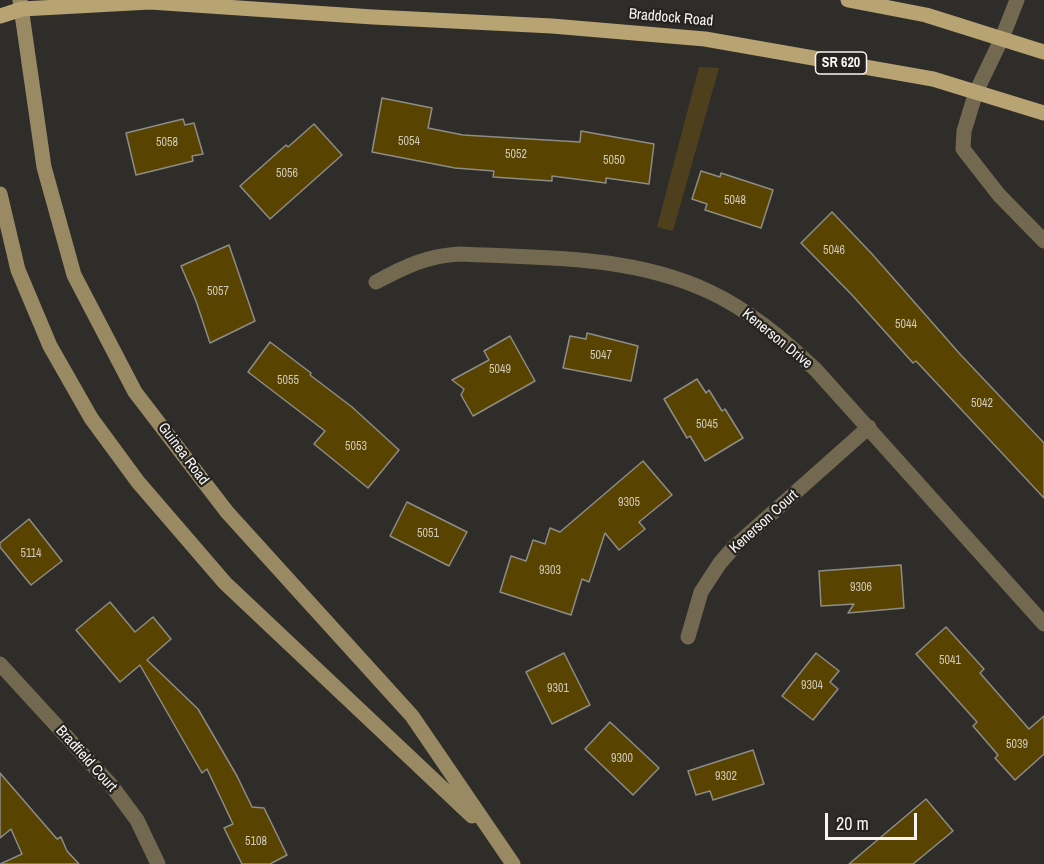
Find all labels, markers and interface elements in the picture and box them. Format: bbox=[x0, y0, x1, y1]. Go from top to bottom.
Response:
street label: Braddock Road bbox=[628, 5, 714, 31]
road number: SR 620 bbox=[816, 52, 866, 74]
house number: 5054 bbox=[398, 135, 420, 149]
house number: 5058 bbox=[156, 136, 178, 150]
house number: 5052 bbox=[505, 148, 527, 162]
house number: 5050 bbox=[603, 154, 625, 168]
house number: 5056 bbox=[276, 167, 298, 181]
house number: 5048 bbox=[724, 194, 746, 208]
house number: 5046 bbox=[823, 244, 845, 258]
house number: 5057 bbox=[207, 285, 229, 299]
street label: Kenerson Drive bbox=[738, 305, 816, 373]
house number: 5044 bbox=[895, 318, 917, 332]
house number: 5047 bbox=[590, 349, 612, 363]
house number: 5049 bbox=[489, 363, 511, 377]
house number: 5055 bbox=[277, 374, 299, 388]
house number: 5042 bbox=[971, 397, 993, 411]
house number: 5045 bbox=[696, 418, 718, 432]
street label: Guinea Road bbox=[154, 419, 212, 489]
house number: 5053 bbox=[345, 440, 367, 454]
street label: Kenerson Court bbox=[726, 486, 802, 558]
house number: 9305 bbox=[618, 496, 640, 510]
house number: 5051 bbox=[417, 527, 439, 541]
house number: 5114 bbox=[20, 547, 42, 561]
house number: 9303 bbox=[539, 564, 561, 578]
house number: 9306 bbox=[850, 581, 872, 595]
house number: 5041 bbox=[939, 654, 961, 668]
house number: 9304 bbox=[801, 679, 823, 693]
house number: 9301 bbox=[547, 682, 569, 696]
street label: Bradfield Court bbox=[52, 722, 120, 796]
house number: 5039 bbox=[1006, 738, 1028, 752]
house number: 9300 bbox=[611, 752, 633, 766]
house number: 9302 bbox=[715, 770, 737, 784]
scale bar bbox=[828, 801, 920, 839]
text: 20 m bbox=[836, 811, 869, 836]
house number: 5108 bbox=[245, 835, 267, 849]

